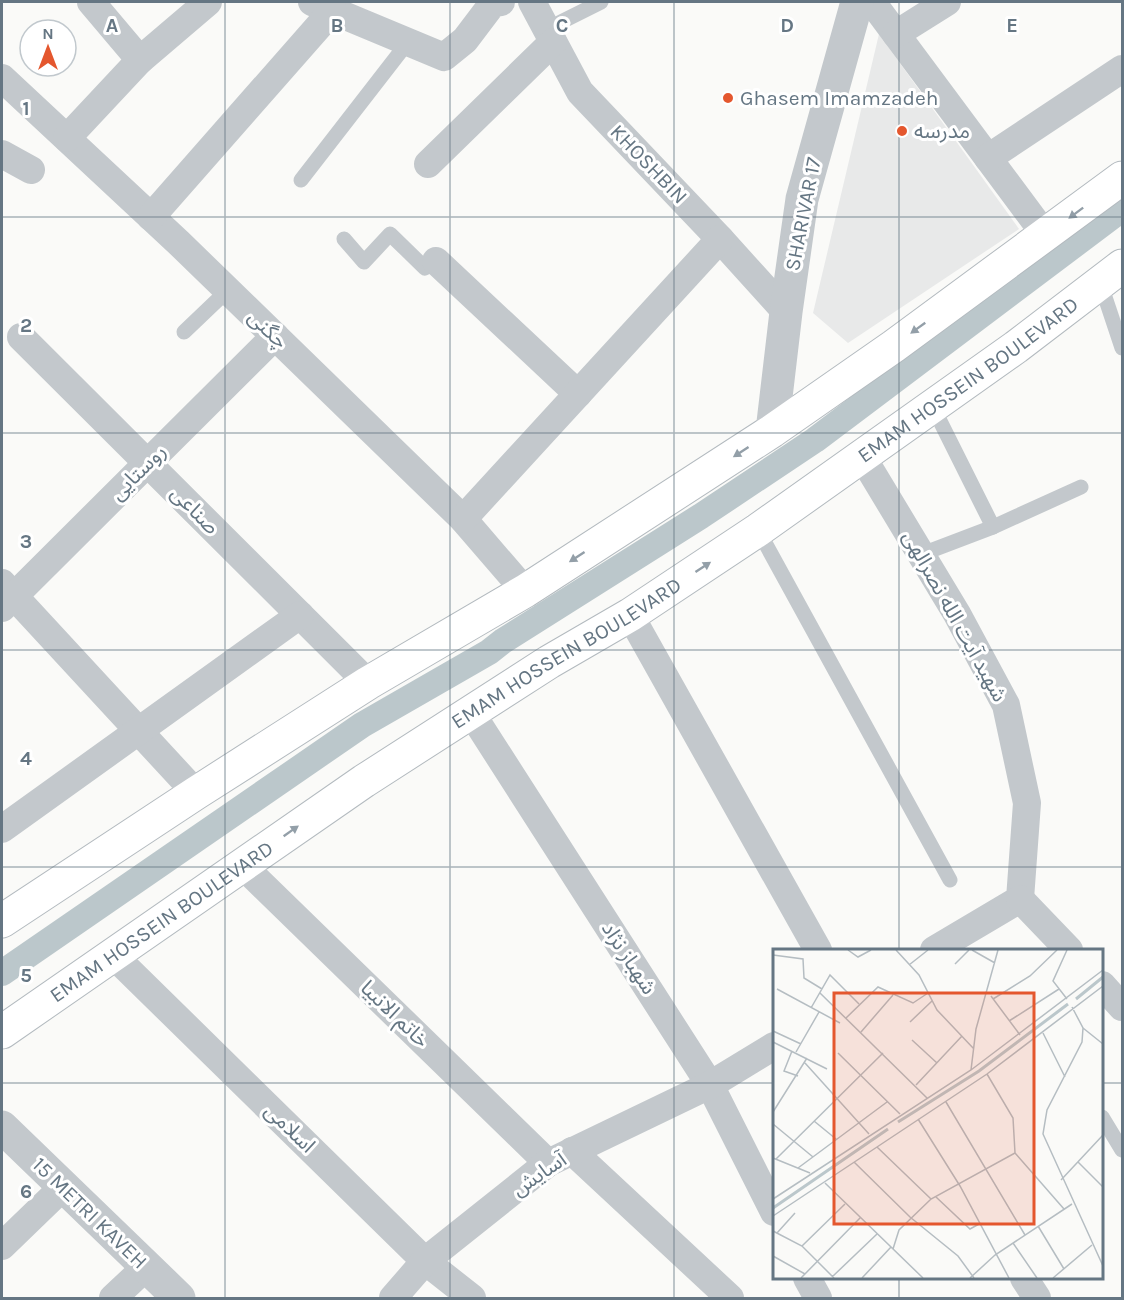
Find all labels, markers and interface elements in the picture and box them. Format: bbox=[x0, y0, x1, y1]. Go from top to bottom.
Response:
text: A bbox=[106, 14, 119, 37]
text: B bbox=[331, 14, 343, 37]
text: C bbox=[556, 14, 568, 37]
text: D bbox=[780, 14, 794, 37]
text: E bbox=[1006, 14, 1018, 37]
north arrow bbox=[18, 18, 78, 78]
text: N bbox=[42, 24, 54, 43]
place label: Ghasem Imamzadeh bbox=[740, 86, 938, 110]
marker: Ghasem Imamzadeh bbox=[721, 91, 735, 105]
text: 1 bbox=[22, 97, 30, 120]
place label: مدرسه bbox=[914, 119, 970, 143]
street label: KHOSHBIN bbox=[605, 120, 693, 208]
marker: مدرسه bbox=[895, 124, 909, 138]
street label: SHARIVAR 17 bbox=[780, 155, 826, 273]
one-way arrow bbox=[1068, 207, 1084, 219]
street label: EMAM HOSSEIN BOULEVARD bbox=[853, 292, 1083, 467]
street label: چگنی bbox=[242, 304, 293, 354]
text: 2 bbox=[20, 314, 32, 337]
one-way arrow bbox=[911, 322, 927, 334]
street label: روستایی bbox=[105, 439, 171, 505]
one-way arrow bbox=[734, 446, 750, 458]
street label: صناعی bbox=[166, 481, 224, 539]
street label: شهید آیت الله نصرالهی bbox=[898, 526, 1012, 706]
text: 3 bbox=[20, 530, 32, 553]
one-way arrow bbox=[569, 552, 585, 563]
one-way arrow bbox=[695, 562, 711, 573]
street label: EMAM HOSSEIN BOULEVARD bbox=[447, 572, 686, 734]
text: 4 bbox=[20, 747, 32, 770]
one-way arrow bbox=[283, 825, 299, 837]
street label: EMAM HOSSEIN BOULEVARD bbox=[45, 836, 278, 1007]
street label: شهباز نژاد bbox=[597, 917, 661, 999]
inset map bbox=[773, 949, 1103, 1279]
text: 5 bbox=[20, 964, 32, 987]
street label: خاتم الانبیا bbox=[354, 976, 434, 1055]
street label: اسلامی bbox=[260, 1098, 320, 1158]
street label: آسایش bbox=[507, 1147, 571, 1201]
street label: 15 METRI KAVEH bbox=[28, 1152, 152, 1274]
text: 6 bbox=[20, 1180, 32, 1203]

